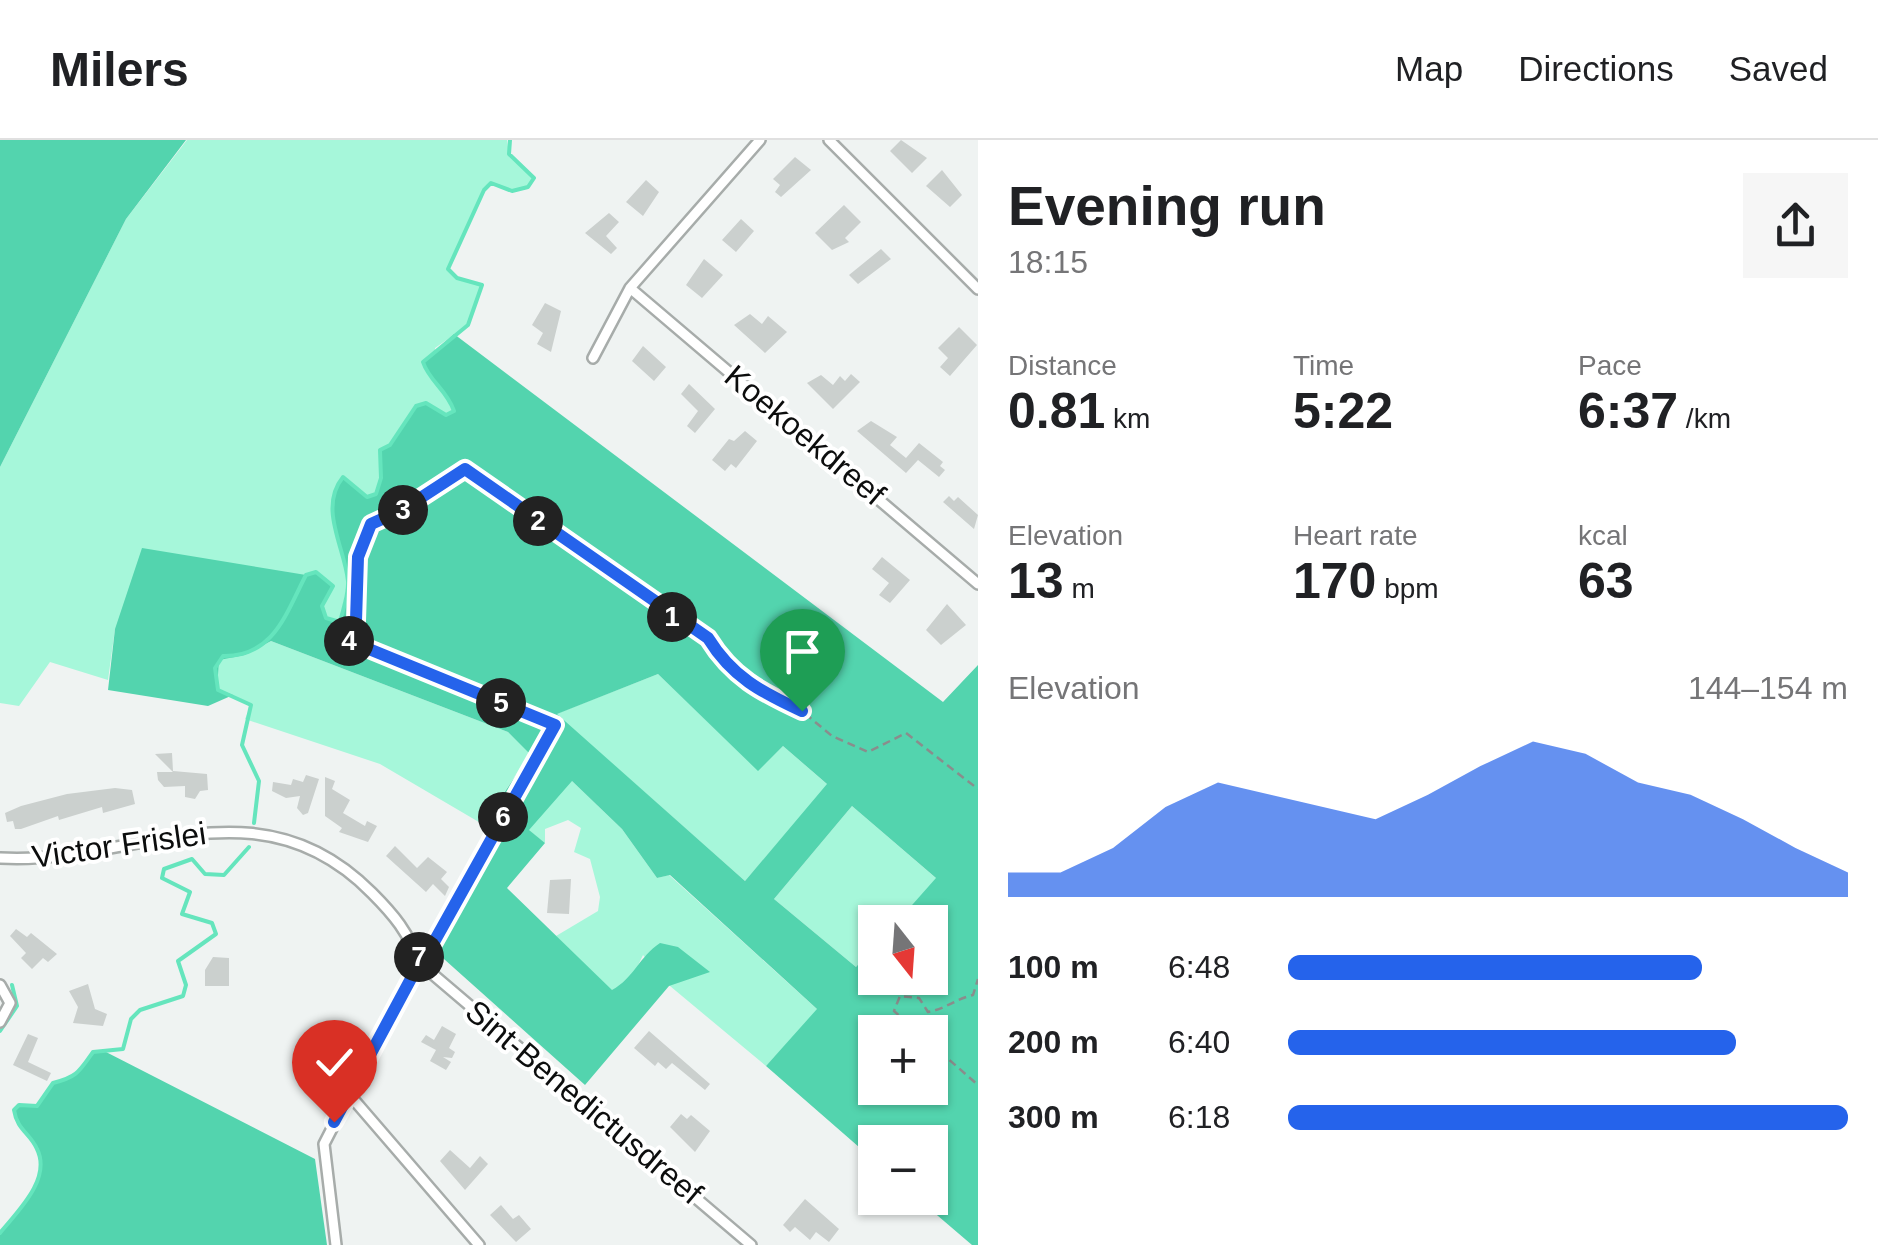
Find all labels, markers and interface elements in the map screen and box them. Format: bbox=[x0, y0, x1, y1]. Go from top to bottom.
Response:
text: Milers bbox=[50, 43, 189, 96]
text: Map bbox=[1395, 49, 1463, 88]
text: Directions bbox=[1518, 49, 1674, 88]
text: Saved bbox=[1729, 49, 1828, 88]
button: share bbox=[1743, 173, 1848, 278]
text: Evening run bbox=[1008, 175, 1326, 237]
text: 18:15 bbox=[1008, 244, 1088, 280]
text: Distance bbox=[1008, 350, 1117, 381]
text: Time bbox=[1293, 350, 1354, 381]
text: Pace bbox=[1578, 350, 1642, 381]
street label: Koekoekdreef bbox=[718, 358, 892, 512]
text: 0.81 bbox=[1008, 383, 1105, 439]
text: 5:22 bbox=[1293, 383, 1393, 439]
text: 6:37 bbox=[1578, 383, 1678, 439]
text: km bbox=[1105, 403, 1150, 434]
text: /km bbox=[1678, 403, 1731, 434]
pin: 3 bbox=[378, 485, 428, 535]
text: 3 bbox=[395, 494, 411, 525]
pin: 2 bbox=[513, 496, 563, 546]
text: 2 bbox=[530, 505, 546, 536]
text: Elevation bbox=[1008, 520, 1123, 551]
text: Heart rate bbox=[1293, 520, 1418, 551]
text: kcal bbox=[1578, 520, 1628, 551]
text: 13 bbox=[1008, 553, 1064, 609]
text: 170 bbox=[1293, 553, 1376, 609]
text: 63 bbox=[1578, 553, 1634, 609]
text: m bbox=[1064, 573, 1095, 604]
text: bpm bbox=[1376, 573, 1439, 604]
pin: 1 bbox=[647, 592, 697, 642]
text: 1 bbox=[664, 601, 680, 632]
pin bbox=[760, 609, 845, 712]
pin: 4 bbox=[324, 616, 374, 666]
icon: arrive bbox=[775, 624, 830, 679]
text: 4 bbox=[341, 625, 357, 656]
text: Elevation bbox=[1008, 670, 1140, 706]
text: 144–154 m bbox=[1688, 670, 1848, 706]
pin: 5 bbox=[476, 678, 526, 728]
text: 5 bbox=[493, 687, 509, 718]
pin: 6 bbox=[478, 792, 528, 842]
text: 6 bbox=[495, 801, 511, 832]
street label: Victor Frislei bbox=[30, 815, 208, 875]
north arrow bbox=[858, 905, 948, 995]
map controls bbox=[858, 905, 948, 1215]
pin: 7 bbox=[394, 932, 444, 982]
text: 7 bbox=[411, 941, 427, 972]
text: 100 m bbox=[1008, 949, 1099, 985]
text: 6:48 bbox=[1168, 949, 1230, 985]
street label: Sint-Benedictusdreef bbox=[459, 993, 709, 1211]
button: + bbox=[858, 1015, 948, 1105]
pin bbox=[292, 1020, 377, 1123]
text: 200 m bbox=[1008, 1024, 1099, 1060]
text: 6:40 bbox=[1168, 1024, 1230, 1060]
icon: check bbox=[307, 1035, 362, 1090]
text: 300 m bbox=[1008, 1099, 1099, 1135]
text: 6:18 bbox=[1168, 1099, 1230, 1135]
button: − bbox=[858, 1125, 948, 1215]

